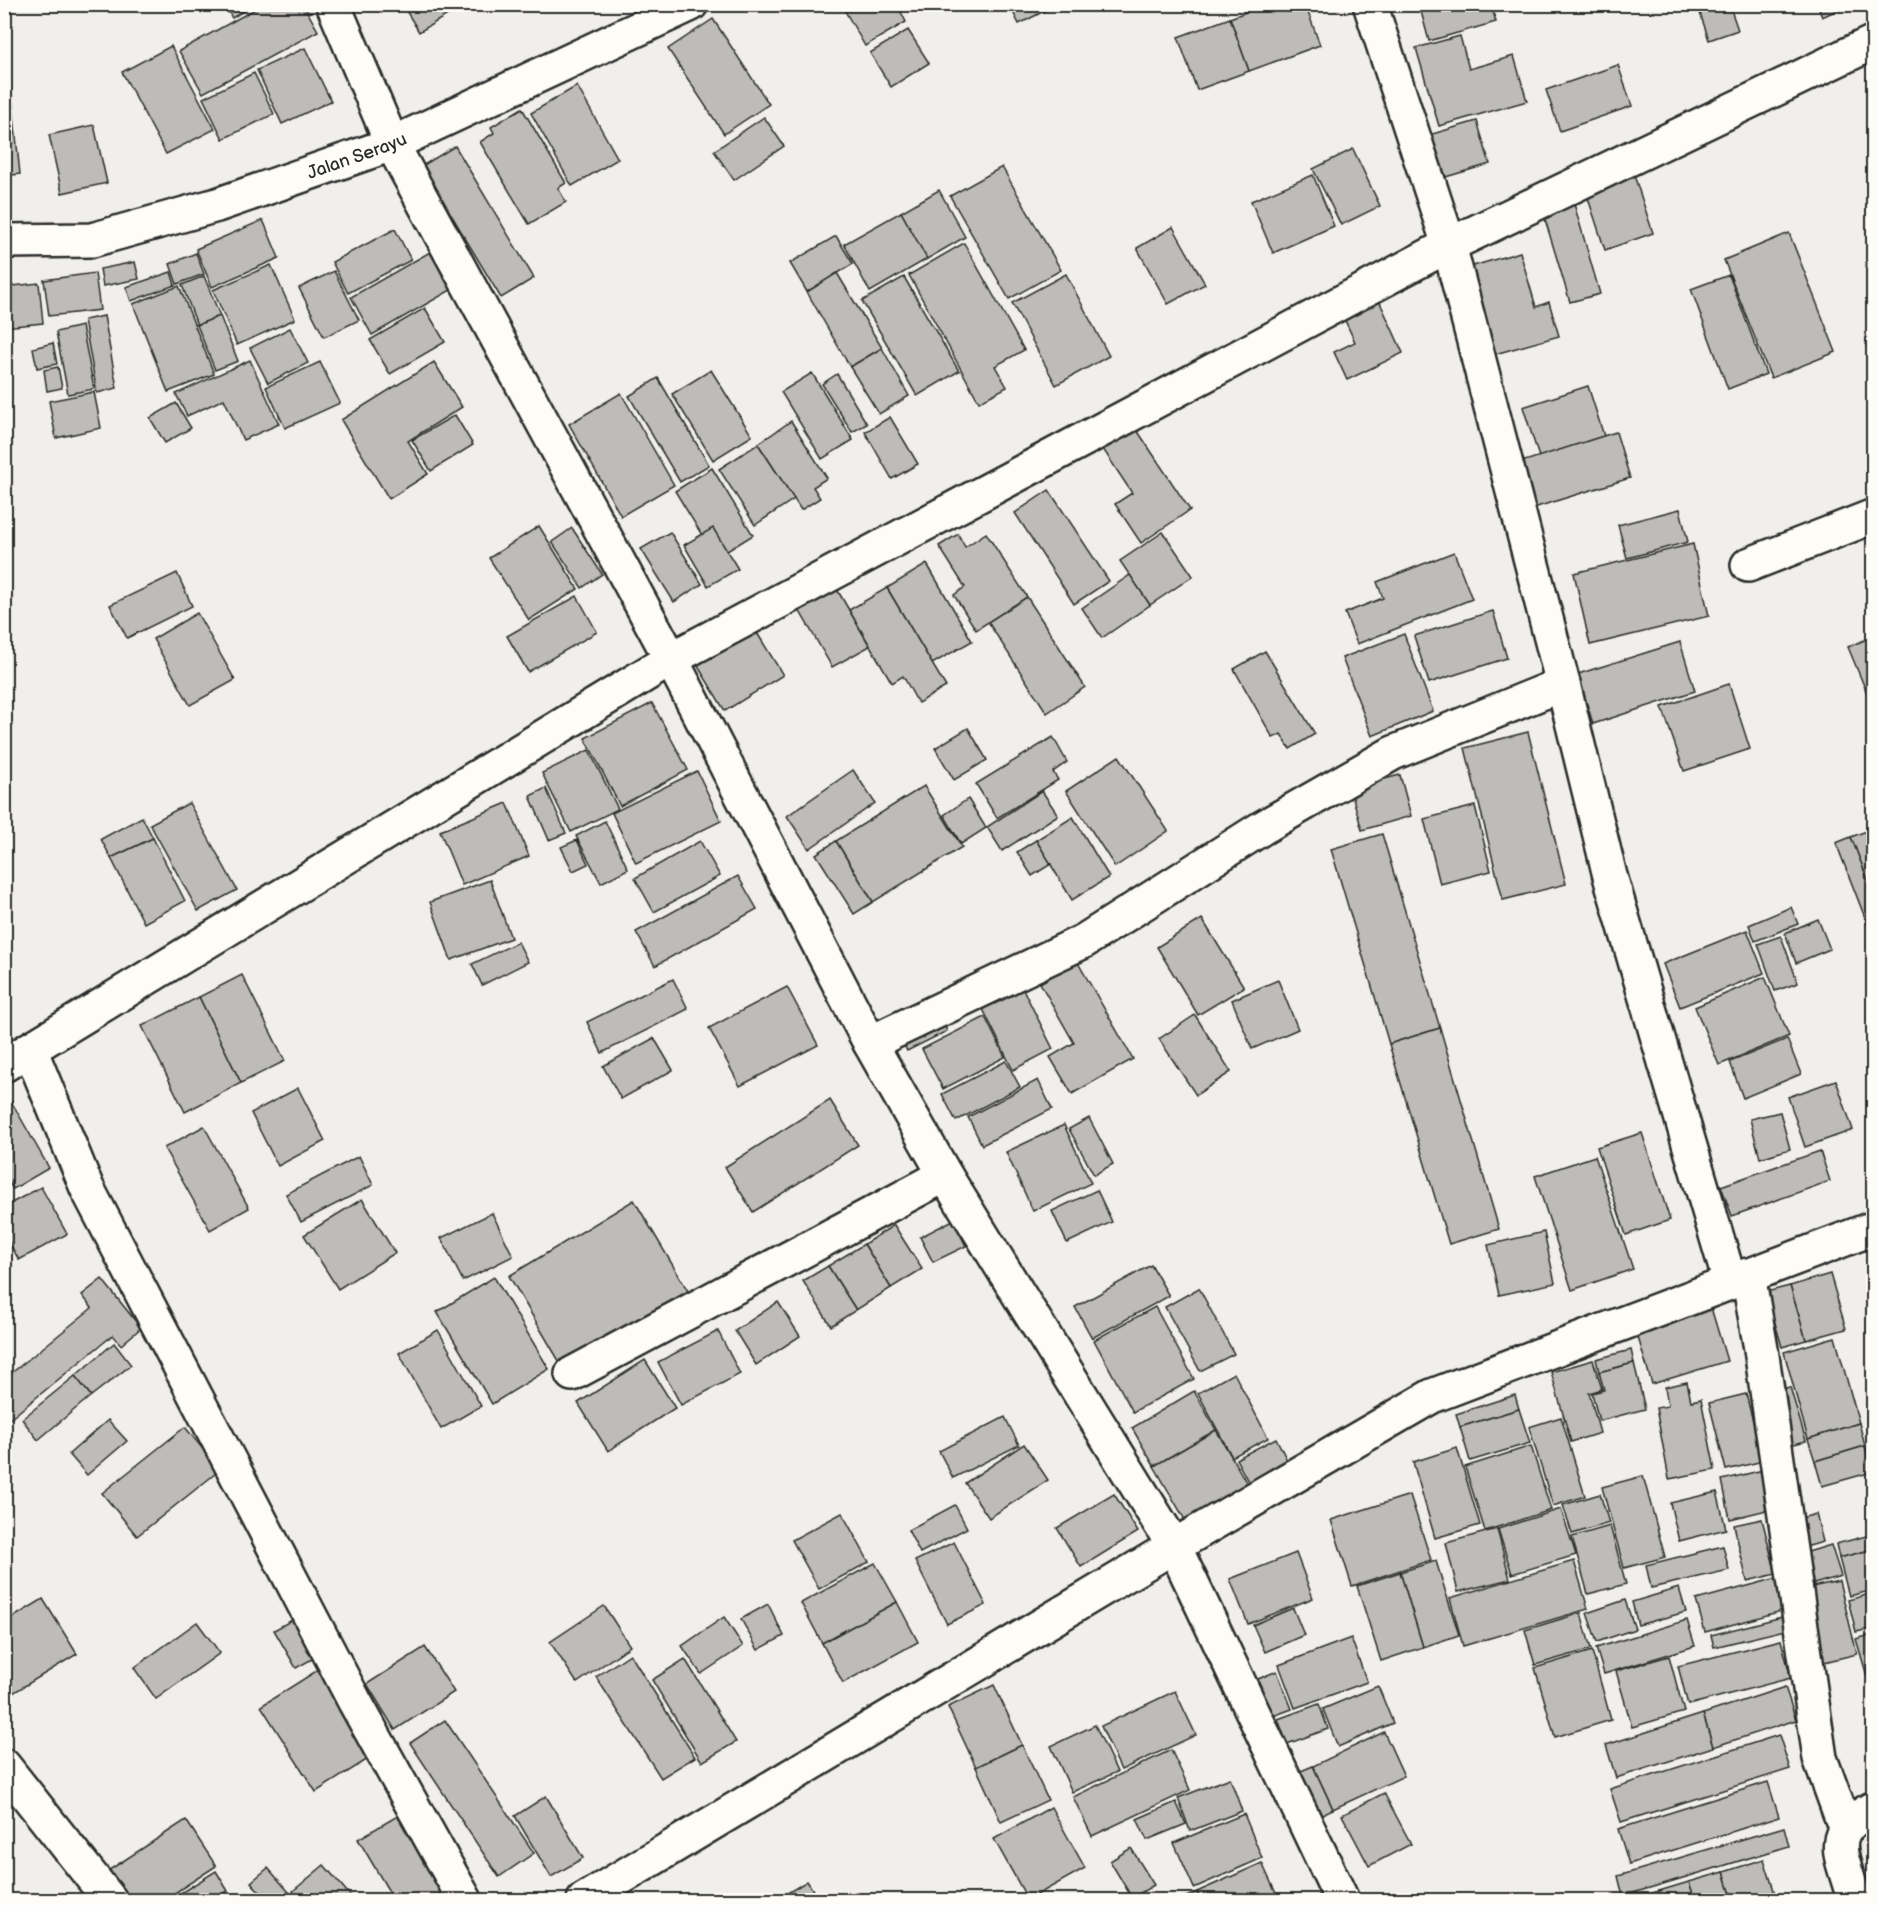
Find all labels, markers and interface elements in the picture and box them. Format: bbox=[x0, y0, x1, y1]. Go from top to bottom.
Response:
street label: Jalan Serayu bbox=[304, 128, 410, 183]

